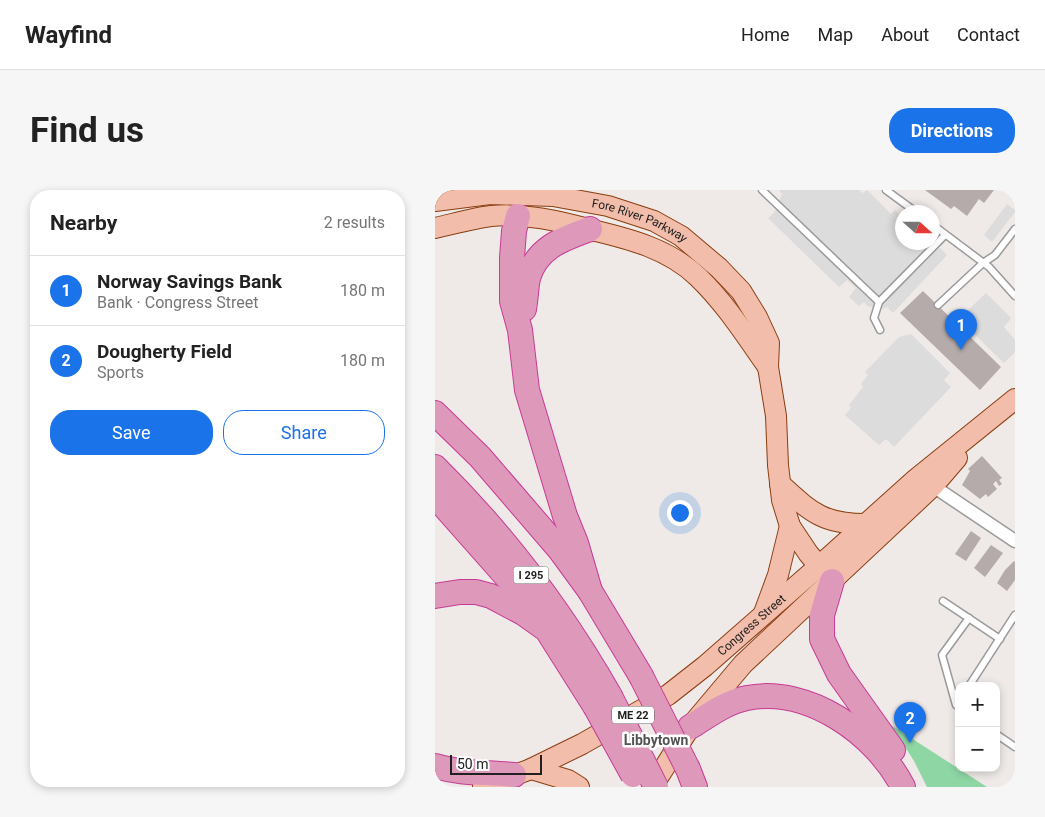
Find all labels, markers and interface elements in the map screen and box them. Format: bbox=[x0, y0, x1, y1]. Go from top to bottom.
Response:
text: Wayfind bbox=[25, 21, 112, 49]
text: Home bbox=[741, 24, 790, 45]
text: Map bbox=[818, 24, 853, 45]
text: About bbox=[881, 24, 929, 45]
text: Contact bbox=[957, 24, 1020, 45]
button: Directions bbox=[889, 108, 1015, 153]
text: Find us bbox=[30, 110, 144, 151]
street label: Fore River Parkway bbox=[591, 196, 690, 246]
north arrow bbox=[895, 205, 940, 250]
text: Nearby bbox=[50, 211, 117, 235]
text: 2 results bbox=[324, 213, 385, 232]
text: Norway Savings Bank bbox=[97, 270, 282, 293]
text: 1 bbox=[61, 281, 71, 300]
text: 180 m bbox=[340, 281, 385, 300]
text: Bank · Congress Street bbox=[97, 293, 259, 312]
pin: 1 bbox=[945, 309, 977, 350]
text: Dougherty Field bbox=[97, 340, 232, 363]
text: 2 bbox=[61, 351, 71, 370]
text: 180 m bbox=[340, 351, 385, 370]
text: Sports bbox=[97, 363, 144, 382]
button: Save bbox=[50, 410, 213, 455]
button: Share bbox=[223, 410, 385, 455]
your location bbox=[667, 500, 693, 526]
road number: I 295 bbox=[513, 566, 549, 584]
street label: Congress Street bbox=[715, 592, 788, 659]
map controls bbox=[955, 682, 1000, 772]
button: + bbox=[955, 682, 1000, 727]
pin: 2 bbox=[894, 702, 926, 743]
road number: ME 22 bbox=[612, 706, 654, 724]
button: − bbox=[955, 727, 1000, 772]
district label: Libbytown bbox=[624, 732, 688, 748]
scale bar bbox=[450, 752, 543, 775]
text: 50 m bbox=[457, 756, 489, 772]

